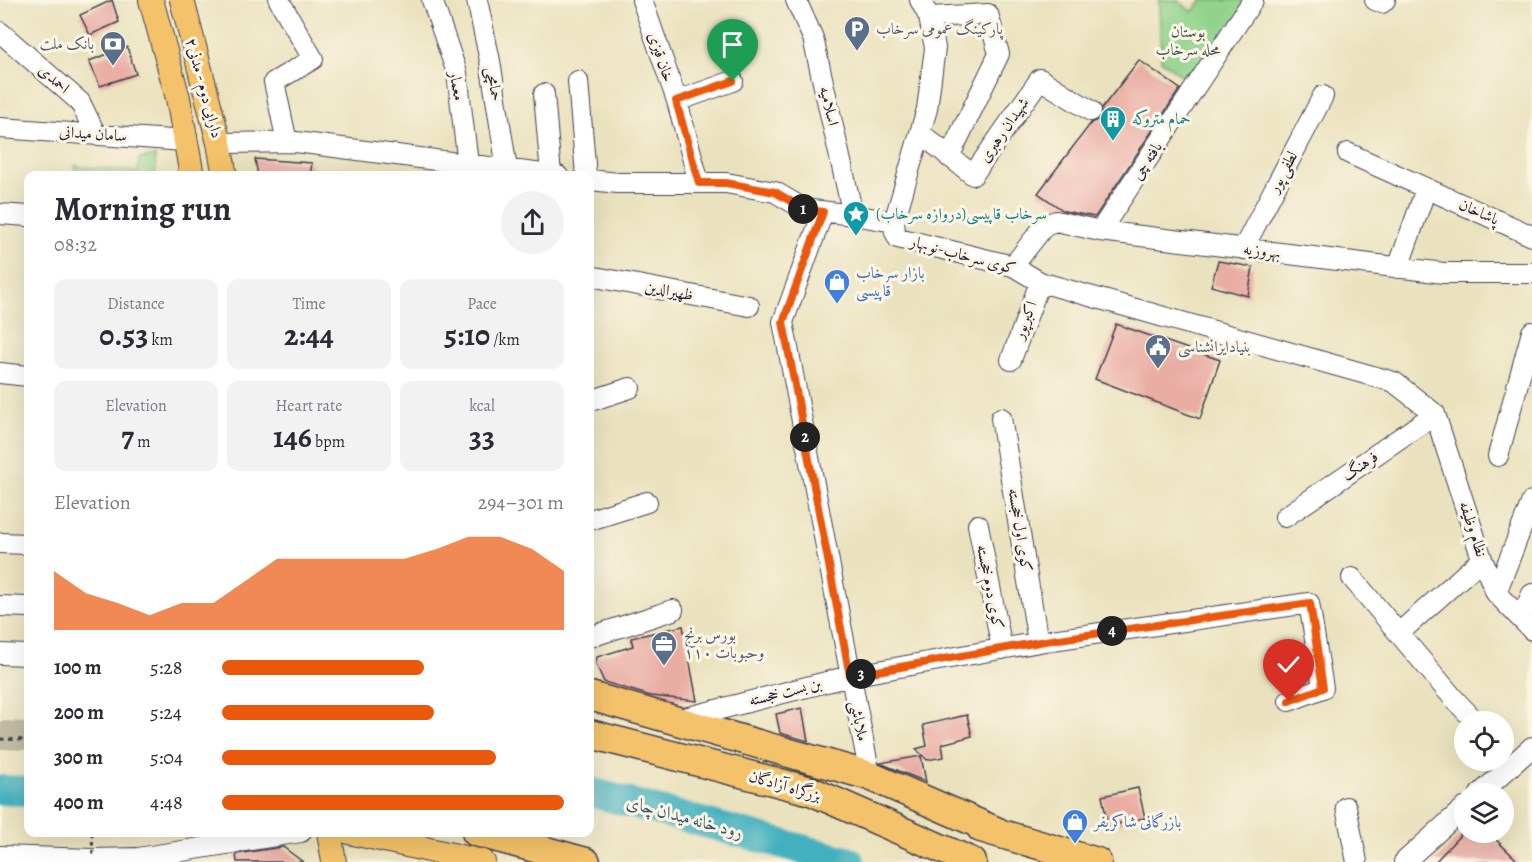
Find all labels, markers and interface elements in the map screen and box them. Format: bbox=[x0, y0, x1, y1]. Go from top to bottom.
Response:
parking icon: پارکینگ عمومی سرخاب bbox=[842, 14, 872, 52]
place label: پارکینگ عمومی سرخاب bbox=[876, 18, 1004, 40]
pin bbox=[707, 19, 758, 81]
park label: بوستان محله سرخاب bbox=[1156, 21, 1221, 61]
icon: arrive bbox=[716, 28, 749, 61]
bank icon: بانک ملت bbox=[98, 29, 128, 67]
street label: خان قیزی bbox=[642, 29, 680, 85]
place label: بانک ملت bbox=[39, 33, 94, 55]
street label: دارایی دوم - مدنی۲ bbox=[177, 35, 228, 141]
street label: احمدی bbox=[34, 59, 74, 99]
street label: حمامچی bbox=[480, 65, 508, 103]
street label: معمار bbox=[443, 68, 470, 102]
street label: اسلامیه bbox=[814, 84, 844, 128]
street label: شهیدان رهبری bbox=[974, 93, 1034, 167]
building icon: حمام متروکه bbox=[1098, 104, 1128, 142]
place label: حمام متروکه bbox=[1132, 108, 1191, 133]
street label: سامان میدانی bbox=[58, 121, 128, 147]
street label: بافته چی bbox=[1126, 137, 1168, 185]
street label: لطفی پور bbox=[1262, 147, 1303, 198]
text: Morning run bbox=[54, 186, 231, 231]
button: share bbox=[501, 191, 564, 254]
street label: پاشاخان bbox=[1455, 193, 1504, 231]
pin: 1 bbox=[788, 194, 818, 224]
text: 1 bbox=[800, 198, 806, 220]
place icon: سرخاب قاپیسی(دروازه سرخاب) bbox=[841, 199, 871, 237]
place label: سرخاب قاپیسی(دروازه سرخاب) bbox=[876, 203, 1047, 225]
street label: کوی سرخاب-نوبهار bbox=[906, 230, 1018, 280]
text: 08:32 bbox=[54, 231, 97, 258]
street label: بهروزیه bbox=[1242, 238, 1282, 264]
place label: بازار سرخاب قاپیسی bbox=[856, 262, 925, 302]
shop icon: بازار سرخاب قاپیسی bbox=[822, 267, 852, 305]
street label: ظهیرالدین bbox=[643, 276, 695, 306]
text: Distance bbox=[107, 293, 165, 315]
text: Time bbox=[292, 293, 326, 315]
text: Pace bbox=[467, 293, 497, 315]
street label: اکبرپور bbox=[1007, 298, 1042, 344]
text: 0.53 bbox=[99, 315, 148, 355]
text: 2:44 bbox=[284, 315, 334, 355]
text: 5:10 bbox=[444, 315, 490, 355]
text: km bbox=[148, 329, 173, 351]
text: /km bbox=[490, 329, 520, 351]
public building icon: بنیادایرانشناسی bbox=[1143, 332, 1173, 370]
place label: بنیادایرانشناسی bbox=[1178, 336, 1251, 358]
text: Elevation bbox=[105, 395, 167, 417]
text: Heart rate bbox=[276, 395, 342, 417]
text: kcal bbox=[469, 395, 495, 417]
text: 7 bbox=[121, 417, 134, 457]
text: 146 bbox=[273, 417, 312, 457]
text: 33 bbox=[469, 417, 495, 457]
pin: 2 bbox=[790, 422, 820, 452]
text: 2 bbox=[801, 426, 809, 448]
text: m bbox=[134, 431, 151, 453]
text: bpm bbox=[312, 431, 345, 453]
street label: فرهنگ bbox=[1337, 446, 1383, 486]
street label: کوی اول خجسته bbox=[1003, 487, 1037, 573]
text: Elevation bbox=[54, 489, 131, 516]
text: 294–301 m bbox=[478, 489, 564, 516]
street label: نظام وظیفه bbox=[1451, 498, 1492, 561]
street label: کوی دوم خجسته bbox=[968, 543, 1009, 632]
pin: 4 bbox=[1097, 616, 1127, 646]
text: 4 bbox=[1108, 620, 1116, 642]
place label: بورس برنج وحبوبات ۱۱۰ bbox=[684, 624, 764, 664]
office icon: بورس برنج وحبوبات ۱۱۰ bbox=[649, 629, 679, 667]
pin bbox=[1263, 639, 1314, 701]
icon: check bbox=[1272, 648, 1305, 681]
text: 100 m bbox=[54, 654, 102, 681]
text: 5:28 bbox=[150, 654, 183, 681]
pin: 3 bbox=[846, 659, 876, 689]
text: 3 bbox=[858, 663, 864, 685]
street label: بن بست خجسته bbox=[746, 672, 824, 712]
text: 200 m bbox=[54, 699, 104, 726]
text: 5:24 bbox=[150, 699, 182, 726]
street label: ملاباشی bbox=[844, 699, 874, 743]
map controls bbox=[1454, 711, 1514, 843]
button: locate bbox=[1454, 711, 1514, 771]
text: 300 m bbox=[54, 744, 103, 771]
text: 5:04 bbox=[150, 744, 183, 771]
street label: بزرگراه آزادگان bbox=[746, 765, 824, 807]
button: layers bbox=[1454, 783, 1514, 843]
text: 400 m bbox=[54, 789, 104, 816]
text: 4:48 bbox=[150, 789, 183, 816]
water label: رود خانه میدان چای bbox=[624, 790, 746, 845]
shop icon: بازرگانی شاکریفر bbox=[1060, 807, 1090, 845]
place label: بازرگانی شاکریفر bbox=[1092, 811, 1181, 833]

